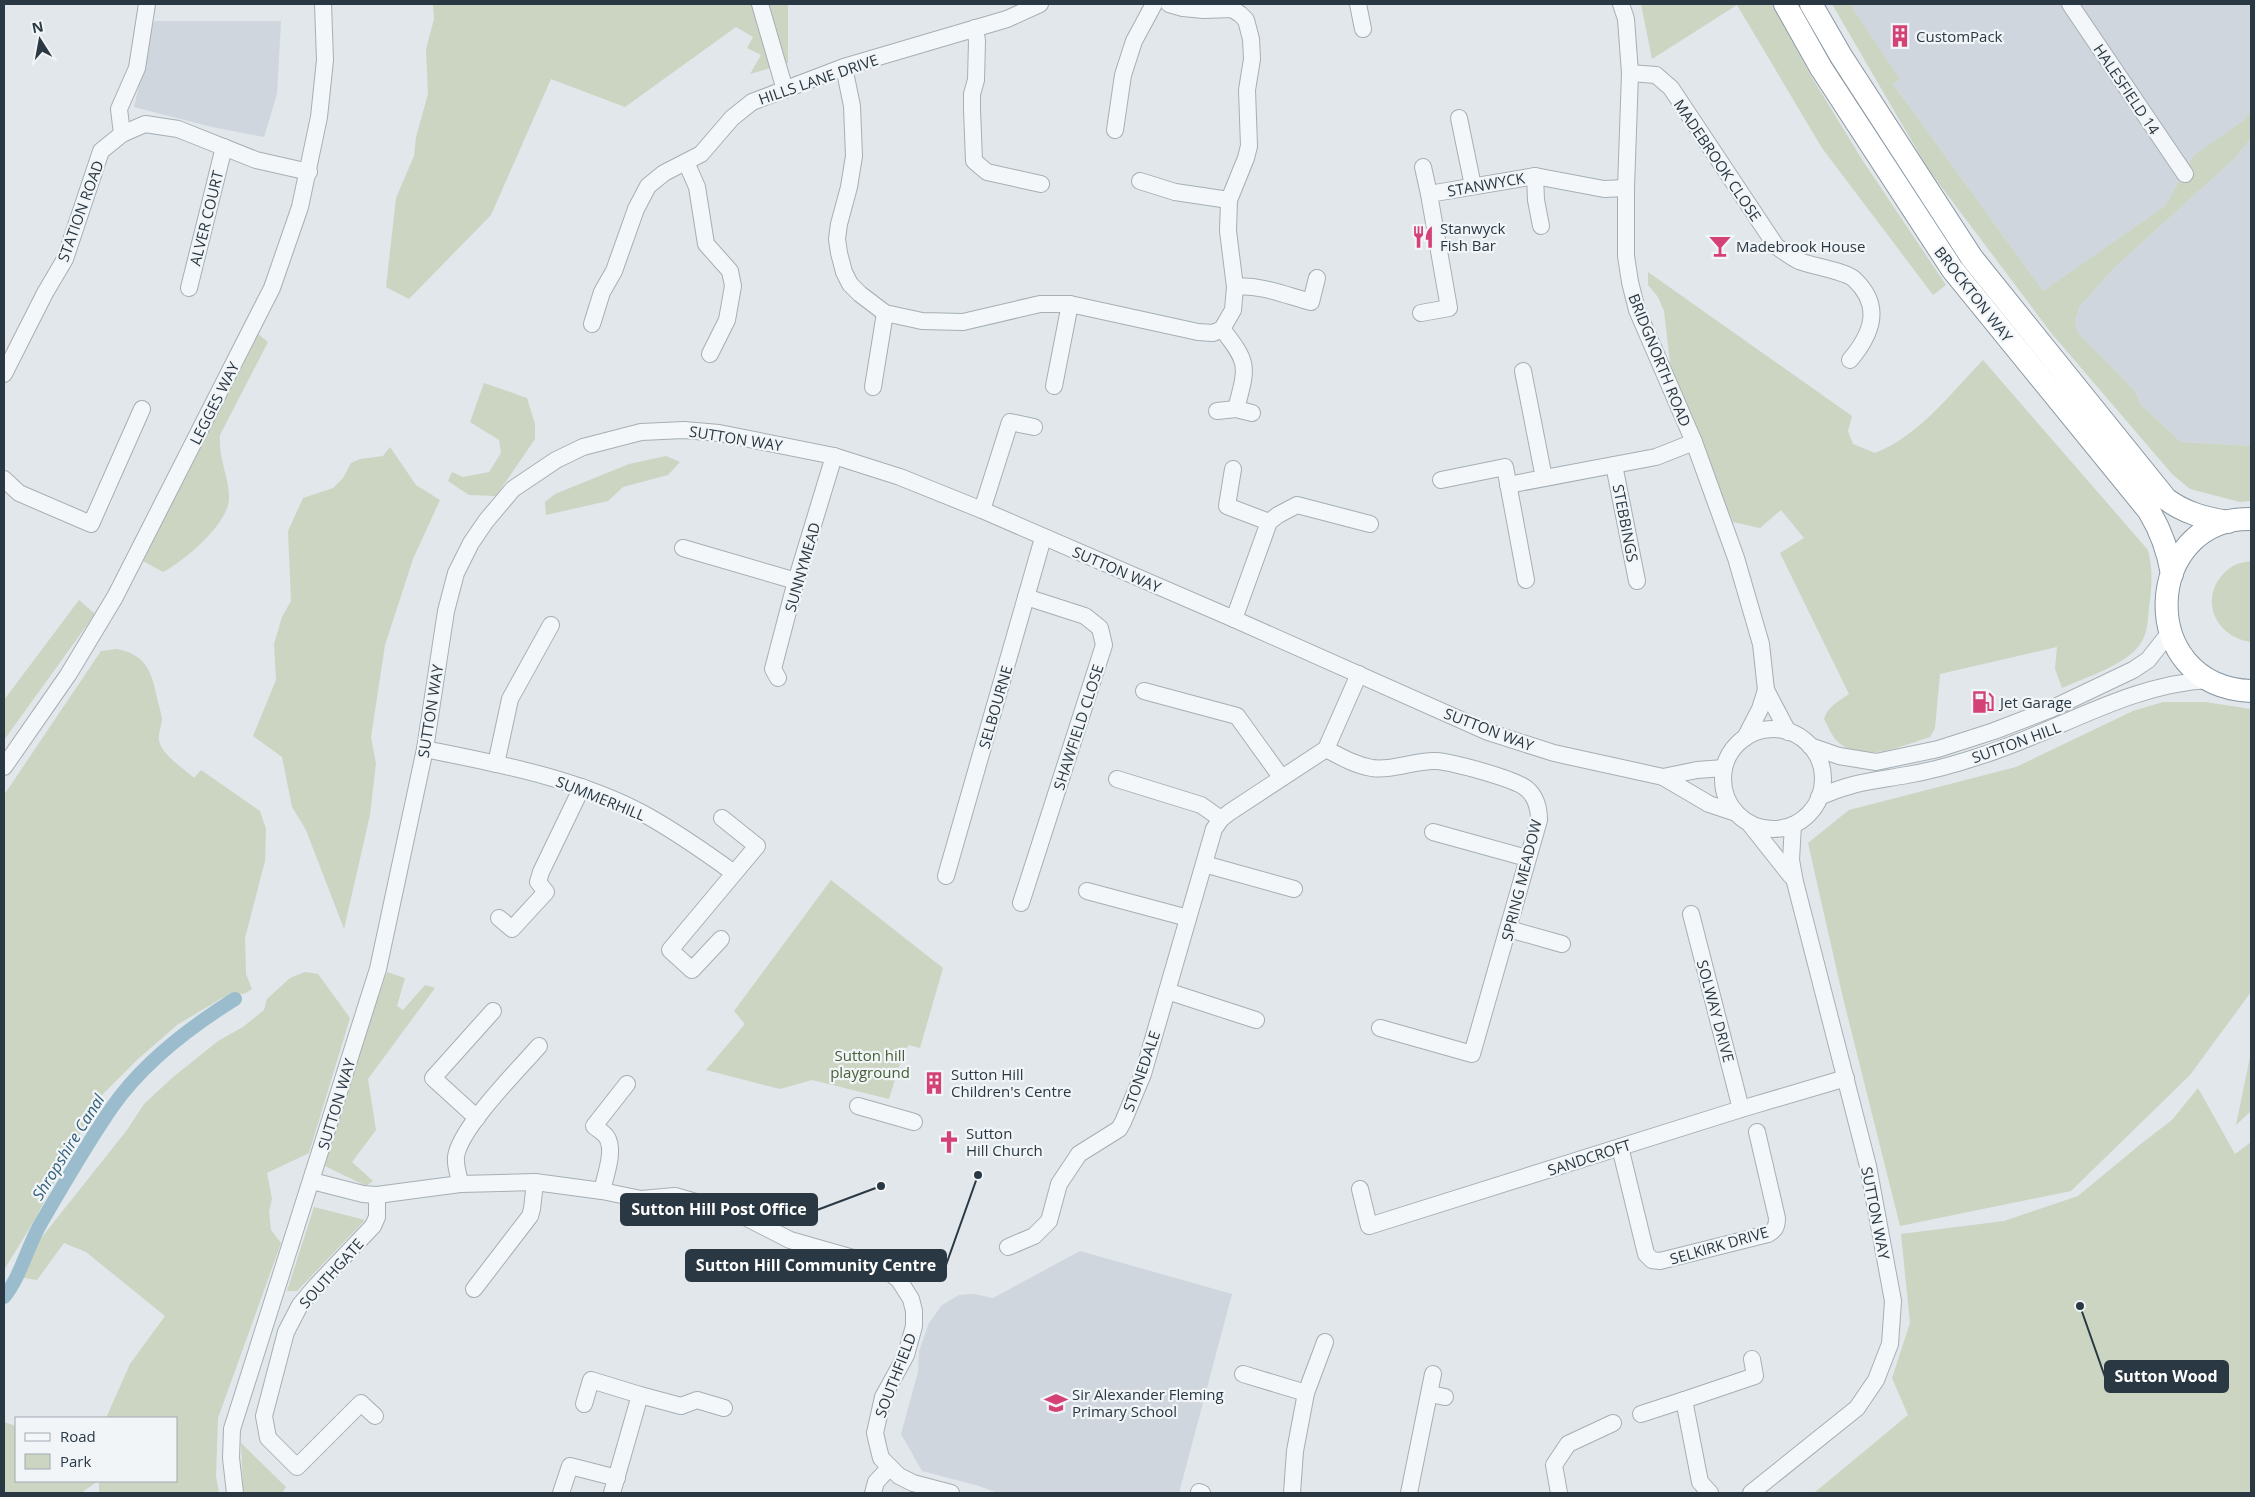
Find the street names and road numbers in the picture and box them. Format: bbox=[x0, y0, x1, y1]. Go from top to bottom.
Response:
street label: HALESFIELD 14 bbox=[2089, 40, 2165, 138]
street label: HILLS LANE DRIVE bbox=[755, 49, 881, 109]
street label: MADEBROOK CLOSE bbox=[1670, 95, 1766, 225]
street label: STATION ROAD bbox=[52, 158, 108, 264]
street label: STANWYCK bbox=[1446, 167, 1527, 201]
street label: ALVER COURT bbox=[185, 168, 228, 268]
street label: BROCKTON WAY bbox=[1930, 242, 2018, 346]
street label: BRIDGNORTH ROAD bbox=[1624, 291, 1696, 429]
street label: LEGGES WAY bbox=[185, 358, 244, 448]
street label: SUTTON WAY bbox=[688, 421, 785, 455]
street label: STEBBINGS bbox=[1609, 482, 1643, 564]
street label: SUNNYMEAD bbox=[780, 520, 824, 614]
street label: SUTTON WAY bbox=[1070, 541, 1165, 597]
street label: SUTTON WAY bbox=[413, 662, 447, 759]
street label: SHAWFIELD CLOSE bbox=[1048, 662, 1108, 792]
street label: SELBOURNE bbox=[974, 663, 1016, 751]
street label: SUTTON WAY bbox=[1441, 703, 1537, 755]
street label: SUTTON HILL bbox=[1969, 717, 2063, 767]
street label: SUMMERHILL bbox=[553, 771, 649, 825]
street label: SPRING MEADOW bbox=[1496, 817, 1546, 943]
street label: SOLWAY DRIVE bbox=[1693, 958, 1739, 1064]
street label: STONEDALE bbox=[1118, 1028, 1164, 1114]
street label: SUTTON WAY bbox=[313, 1055, 360, 1152]
street label: SANDCROFT bbox=[1545, 1134, 1634, 1180]
street label: SUTTON WAY bbox=[1857, 1165, 1895, 1262]
street label: SELKIRK DRIVE bbox=[1667, 1221, 1771, 1269]
street label: SOUTHGATE bbox=[294, 1234, 368, 1312]
street label: SOUTHFIELD bbox=[870, 1330, 920, 1420]

